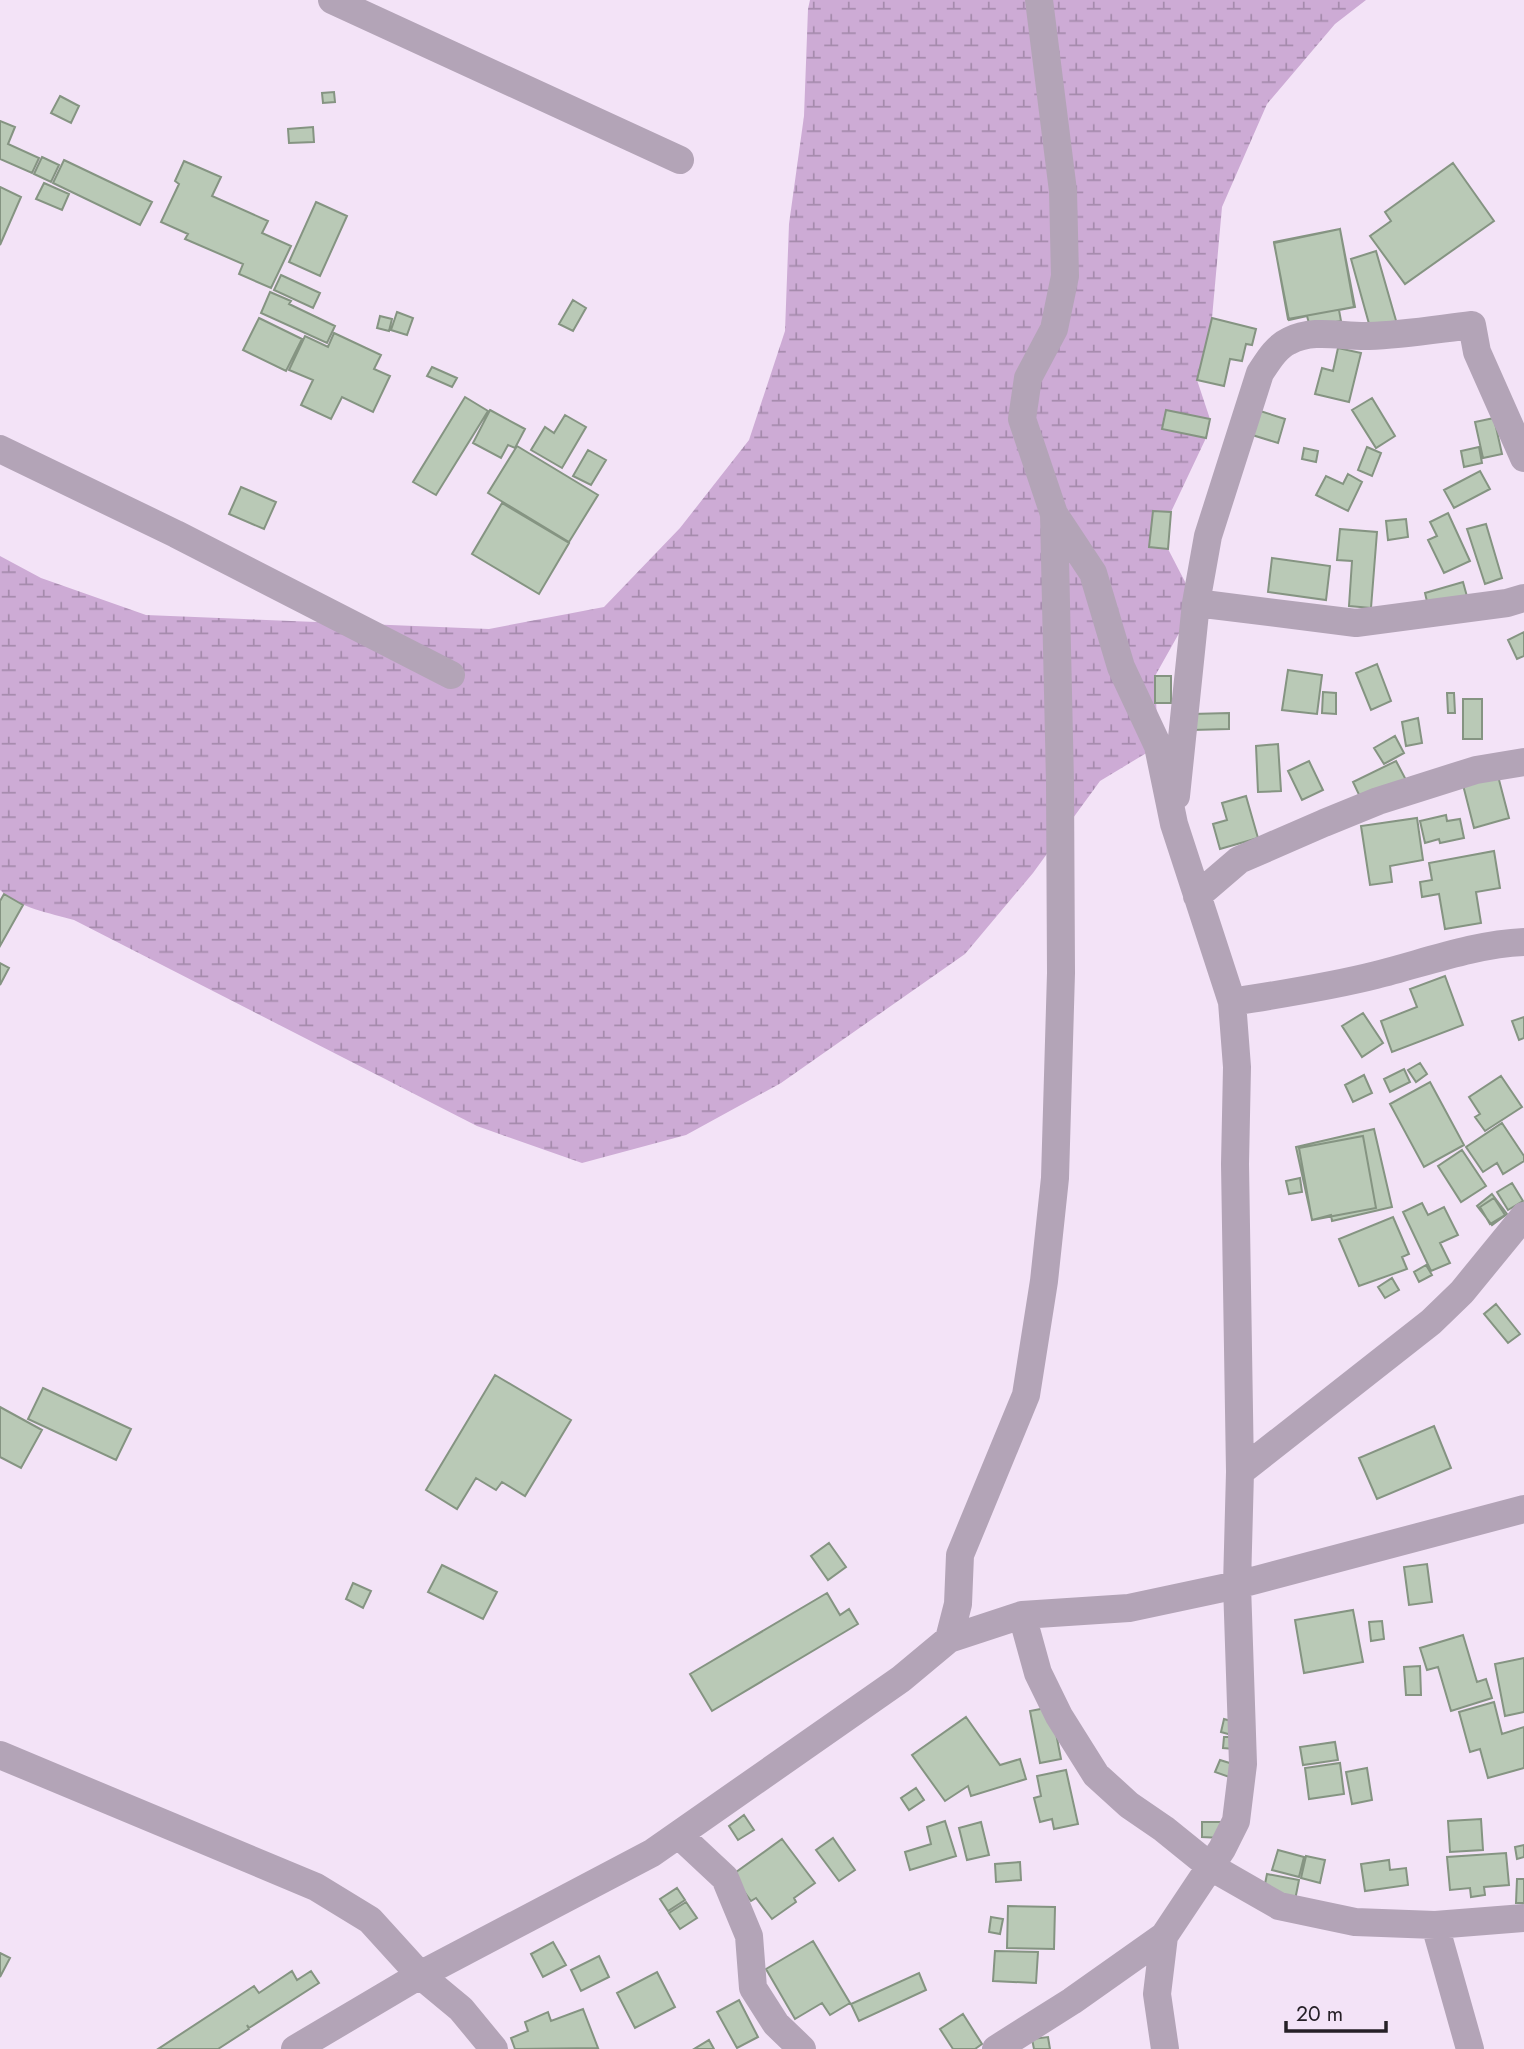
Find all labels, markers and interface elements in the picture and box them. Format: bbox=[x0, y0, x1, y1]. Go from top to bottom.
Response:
scale bar bbox=[1286, 1990, 1386, 2034]
text: 20 m bbox=[1296, 1999, 1343, 2029]

